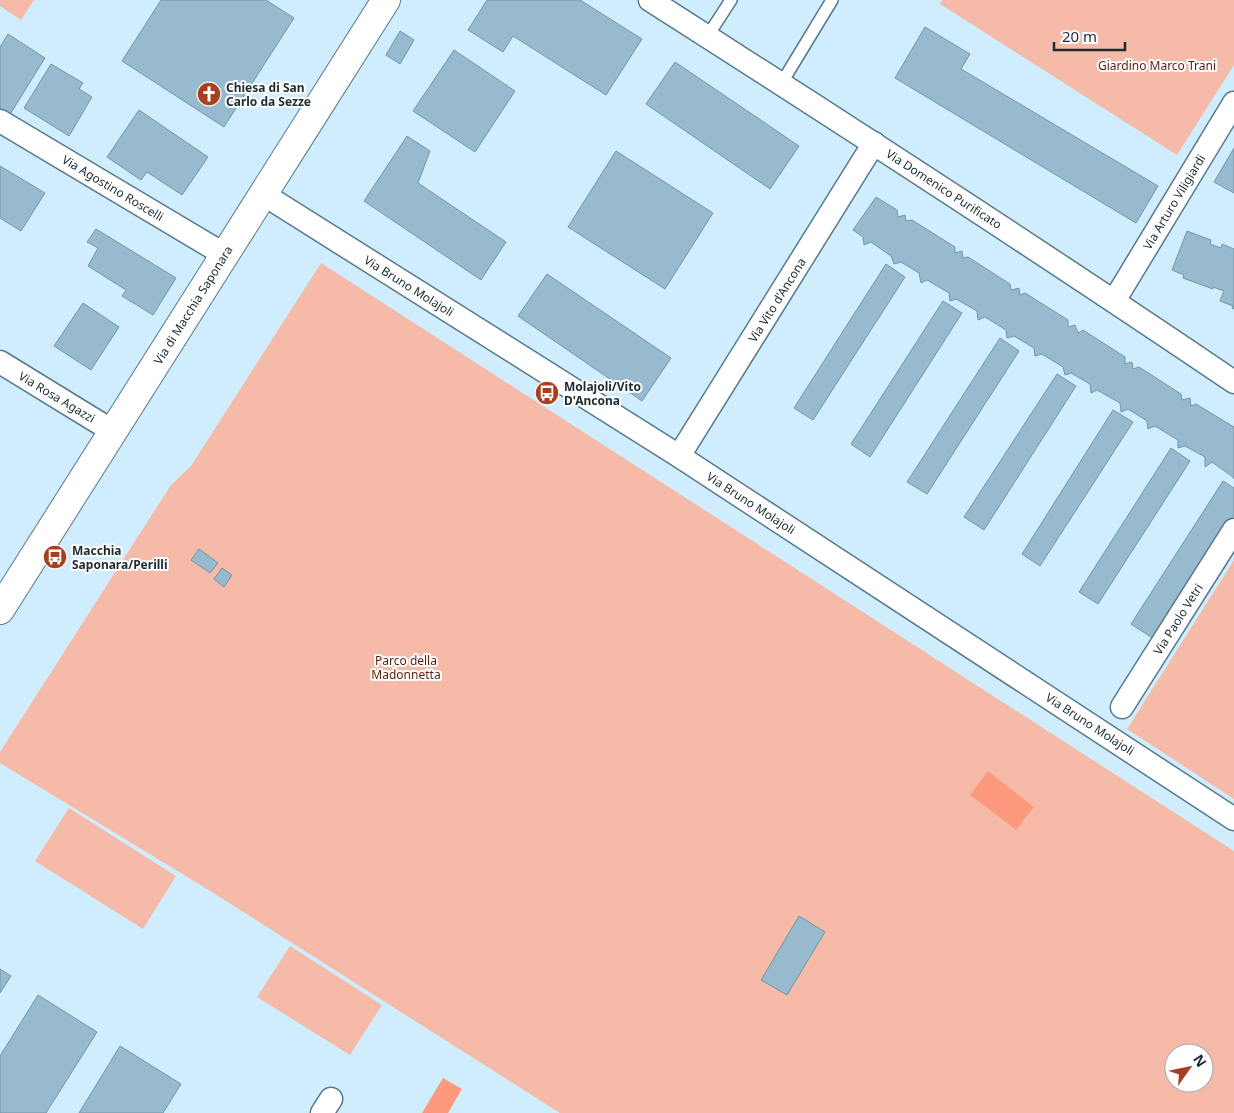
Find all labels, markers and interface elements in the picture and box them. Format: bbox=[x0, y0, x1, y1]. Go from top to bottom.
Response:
scale bar bbox=[1054, 20, 1125, 52]
text: 20 m bbox=[1062, 26, 1097, 46]
park label: Giardino Marco Trani bbox=[1098, 57, 1216, 74]
place label: Chiesa di San Carlo da Sezze bbox=[226, 79, 311, 110]
church icon: Chiesa di San Carlo da Sezze bbox=[196, 81, 222, 107]
street label: Via Domenico Purificato bbox=[883, 145, 1005, 233]
street label: Via Agostino Roscelli bbox=[59, 151, 167, 225]
street label: Via Arturo Viligiardi bbox=[1139, 151, 1209, 253]
street label: Via di Macchia Saponara bbox=[150, 242, 236, 368]
street label: Via Bruno Molajoli bbox=[361, 252, 457, 320]
street label: Via Vito d'Ancona bbox=[744, 255, 810, 345]
street label: Via Rosa Agazzi bbox=[15, 367, 99, 427]
place label: Molajoli/Vito D'Ancona bbox=[564, 378, 641, 409]
bus stop icon: Molajoli/Vito D'Ancona bbox=[534, 380, 560, 406]
street label: Via Bruno Molajoli bbox=[703, 468, 799, 538]
place label: Macchia Saponara/Perilli bbox=[72, 542, 167, 573]
bus stop icon: Macchia Saponara/Perilli bbox=[42, 544, 68, 570]
street label: Via Paolo Vetri bbox=[1149, 580, 1207, 658]
park label: Parco della Madonnetta bbox=[371, 652, 441, 683]
street label: Via Bruno Molajoli bbox=[1042, 689, 1138, 759]
north arrow bbox=[1164, 1043, 1214, 1093]
text: N bbox=[1189, 1051, 1211, 1071]

